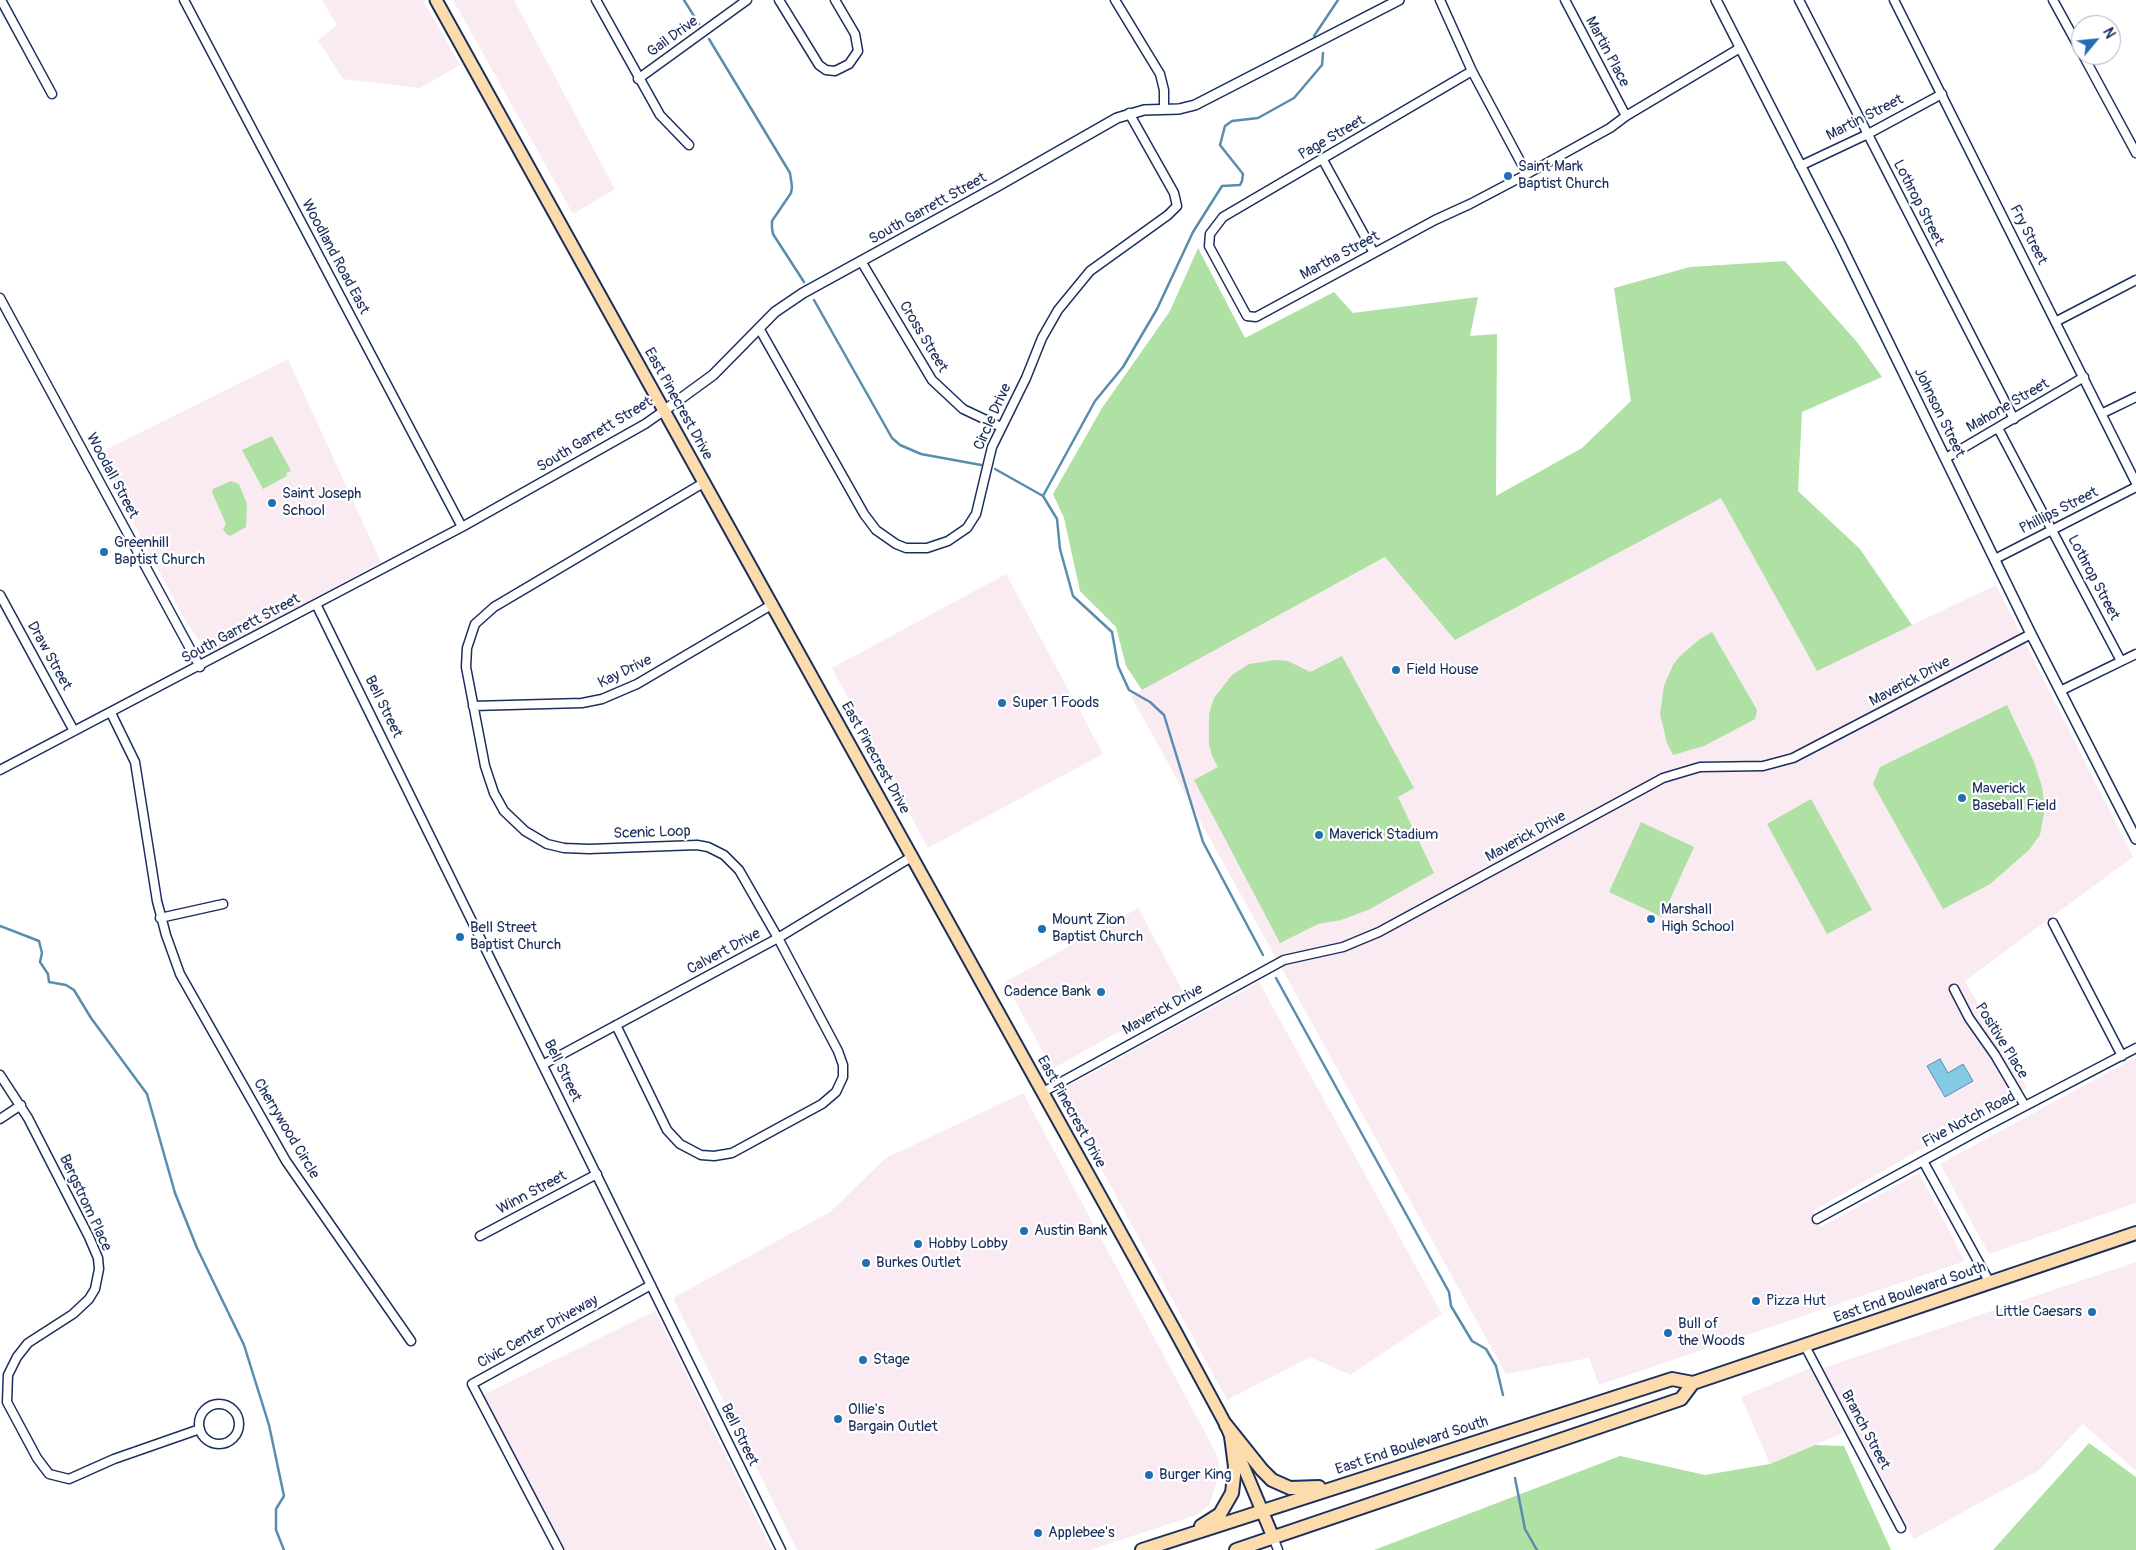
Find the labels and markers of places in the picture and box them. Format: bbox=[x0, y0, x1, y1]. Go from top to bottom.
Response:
place label: Saint Mark Baptist Church bbox=[1518, 158, 1609, 193]
marker: Saint Mark Baptist Church bbox=[1502, 170, 1514, 182]
place label: Saint Joseph School bbox=[282, 485, 361, 520]
marker: Saint Joseph School bbox=[266, 497, 278, 509]
place label: Greenhill Baptist Church bbox=[114, 534, 205, 569]
marker: Greenhill Baptist Church bbox=[98, 546, 110, 558]
place label: Field House bbox=[1406, 661, 1478, 679]
marker: Field House bbox=[1390, 664, 1402, 676]
place label: Super 1 Foods bbox=[1012, 694, 1099, 712]
marker: Super 1 Foods bbox=[996, 697, 1008, 709]
place label: Maverick Baseball Field bbox=[1972, 780, 2056, 815]
marker: Maverick Baseball Field bbox=[1956, 792, 1968, 804]
place label: Maverick Stadium bbox=[1329, 826, 1438, 844]
marker: Maverick Stadium bbox=[1313, 829, 1325, 841]
place label: Marshall High School bbox=[1661, 901, 1734, 936]
place label: Mount Zion Baptist Church bbox=[1052, 911, 1143, 946]
marker: Marshall High School bbox=[1645, 913, 1657, 925]
place label: Bell Street Baptist Church bbox=[470, 919, 561, 954]
marker: Mount Zion Baptist Church bbox=[1036, 923, 1048, 935]
marker: Bell Street Baptist Church bbox=[454, 931, 466, 943]
place label: Cadence Bank bbox=[1004, 983, 1091, 1001]
marker: Cadence Bank bbox=[1095, 986, 1107, 998]
place label: Austin Bank bbox=[1034, 1222, 1107, 1240]
marker: Austin Bank bbox=[1018, 1225, 1030, 1237]
place label: Hobby Lobby bbox=[928, 1235, 1008, 1253]
marker: Hobby Lobby bbox=[912, 1238, 924, 1250]
place label: Burkes Outlet bbox=[876, 1254, 961, 1272]
marker: Burkes Outlet bbox=[860, 1257, 872, 1269]
place label: Pizza Hut bbox=[1766, 1292, 1826, 1310]
marker: Pizza Hut bbox=[1750, 1295, 1762, 1307]
place label: Little Caesars bbox=[1995, 1303, 2082, 1321]
marker: Little Caesars bbox=[2086, 1306, 2098, 1318]
place label: Bull of the Woods bbox=[1678, 1315, 1745, 1350]
marker: Bull of the Woods bbox=[1662, 1327, 1674, 1339]
place label: Stage bbox=[873, 1351, 910, 1369]
marker: Stage bbox=[857, 1354, 869, 1366]
place label: Ollie's Bargain Outlet bbox=[848, 1401, 938, 1436]
marker: Ollie's Bargain Outlet bbox=[832, 1413, 844, 1425]
place label: Burger King bbox=[1159, 1466, 1232, 1484]
marker: Burger King bbox=[1143, 1469, 1155, 1481]
place label: Applebee's bbox=[1048, 1524, 1115, 1542]
marker: Applebee's bbox=[1032, 1527, 1044, 1539]

